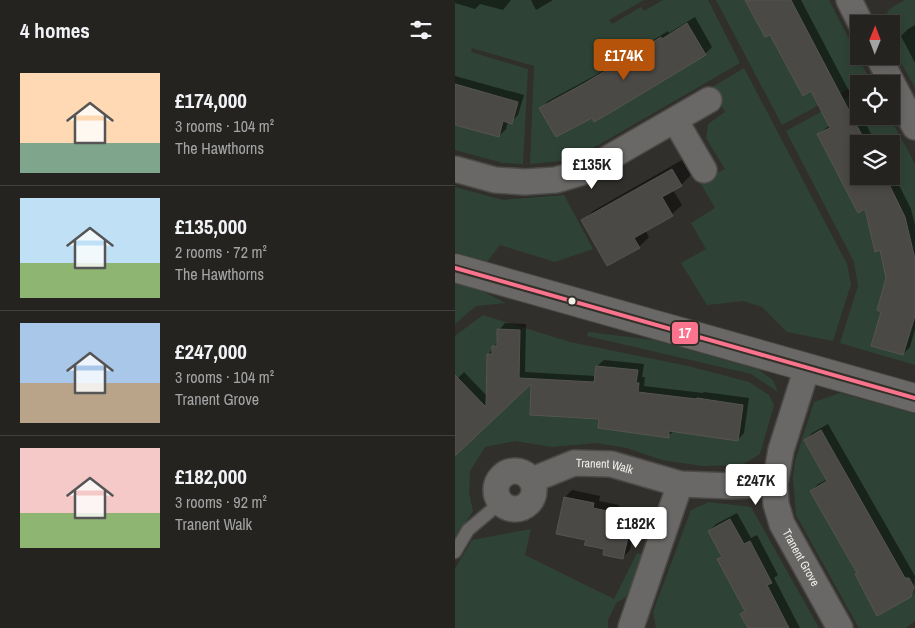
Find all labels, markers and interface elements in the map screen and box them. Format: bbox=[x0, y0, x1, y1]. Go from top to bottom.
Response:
north arrow bbox=[850, 15, 900, 65]
map controls bbox=[850, 15, 900, 185]
text: 4 homes bbox=[20, 16, 90, 45]
icon: filters bbox=[407, 16, 435, 44]
pin: £174K bbox=[589, 38, 659, 81]
text: £174K bbox=[605, 44, 643, 66]
button: locate bbox=[850, 75, 900, 125]
text: £174,000 bbox=[175, 86, 247, 115]
icon: home bbox=[60, 93, 120, 153]
text: 3 rooms · 104 m² bbox=[175, 115, 274, 137]
button: layers bbox=[850, 135, 900, 185]
text: The Hawthorns bbox=[175, 137, 264, 159]
pin: £135K bbox=[557, 148, 627, 190]
text: £135K bbox=[573, 153, 611, 175]
text: £135,000 bbox=[175, 212, 247, 241]
icon: home bbox=[60, 218, 120, 278]
text: 2 rooms · 72 m² bbox=[175, 241, 267, 263]
text: The Hawthorns bbox=[175, 263, 264, 285]
unlabelled marker bbox=[567, 296, 577, 306]
line badge: 17 bbox=[671, 321, 699, 345]
text: 17 bbox=[679, 324, 692, 342]
text: £247,000 bbox=[175, 337, 247, 366]
icon: home bbox=[60, 343, 120, 403]
text: 3 rooms · 104 m² bbox=[175, 366, 274, 388]
text: Tranent Grove bbox=[175, 388, 259, 410]
street label: Tranent Walk bbox=[576, 455, 635, 478]
text: £182,000 bbox=[175, 462, 247, 491]
pin: £247K bbox=[721, 464, 791, 506]
icon: home bbox=[60, 468, 120, 528]
text: £247K bbox=[737, 469, 775, 491]
text: 3 rooms · 92 m² bbox=[175, 491, 267, 513]
pin: £182K bbox=[601, 506, 671, 549]
text: £182K bbox=[617, 512, 655, 534]
text: Tranent Walk bbox=[175, 513, 252, 535]
street label: Tranent Grove bbox=[778, 526, 823, 589]

